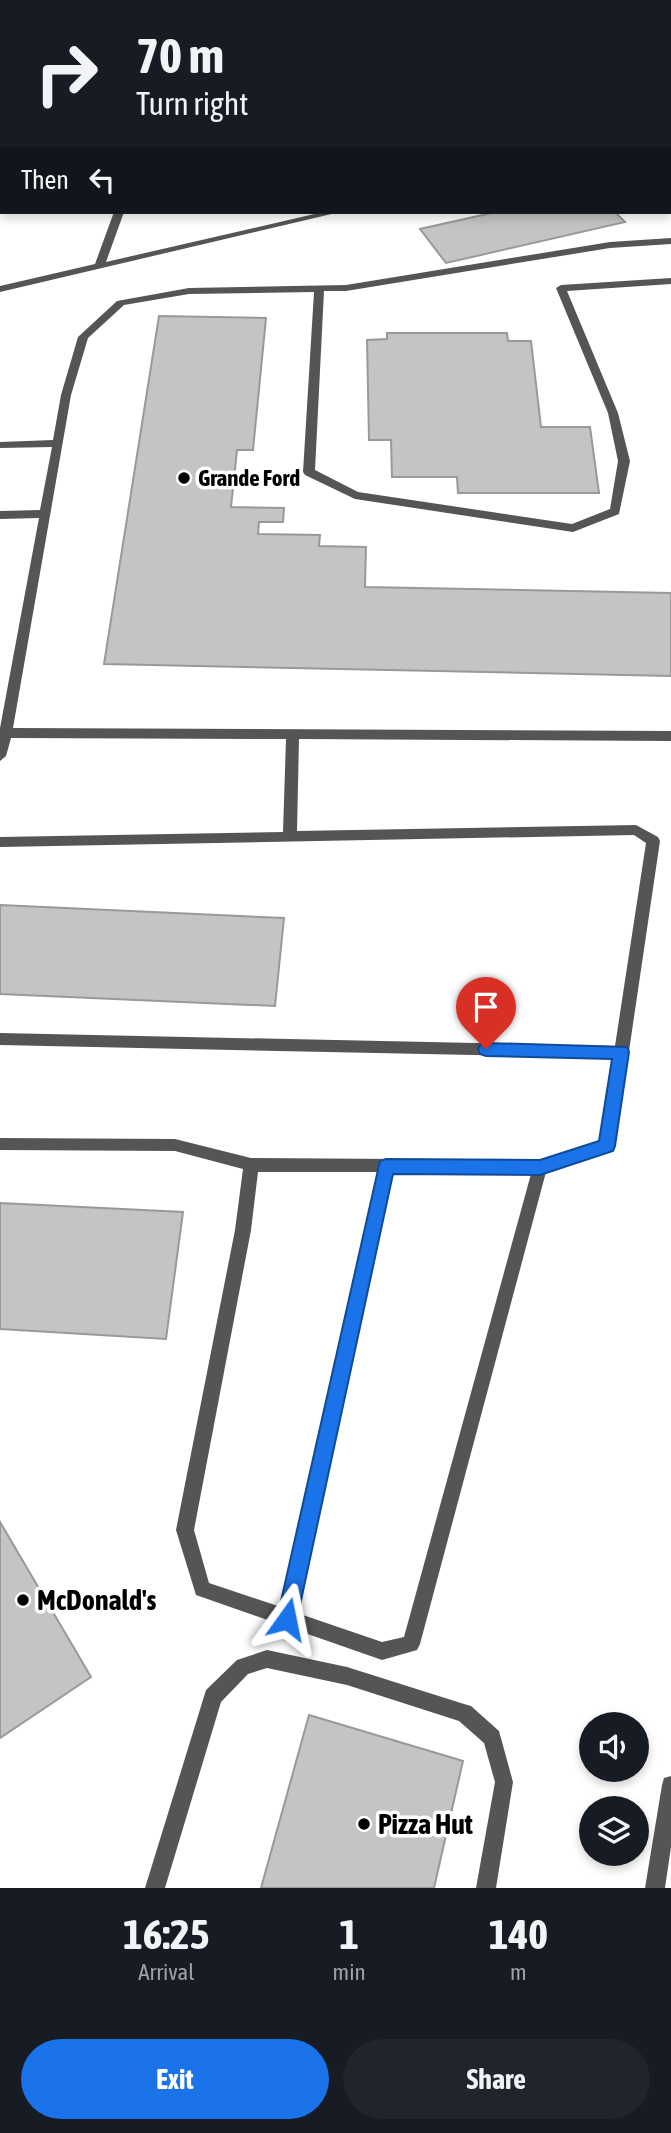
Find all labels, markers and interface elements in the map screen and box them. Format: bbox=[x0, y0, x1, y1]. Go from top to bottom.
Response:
text: 70 m bbox=[136, 27, 224, 83]
icon: right bbox=[21, 28, 112, 119]
text: Turn right bbox=[136, 85, 249, 122]
icon: left bbox=[83, 161, 121, 199]
text: Then bbox=[21, 165, 69, 195]
place label: Grande Ford bbox=[198, 465, 300, 491]
marker: Grande Ford bbox=[176, 470, 192, 486]
pin bbox=[456, 977, 516, 1049]
icon: arrive bbox=[467, 988, 505, 1026]
position arrow bbox=[250, 1582, 324, 1656]
place label: McDonald's bbox=[37, 1584, 157, 1616]
marker: McDonald's bbox=[15, 1592, 31, 1608]
map controls bbox=[579, 1712, 649, 1866]
button: sound bbox=[579, 1712, 649, 1782]
button: layers bbox=[579, 1796, 649, 1866]
place label: Pizza Hut bbox=[378, 1808, 473, 1840]
marker: Pizza Hut bbox=[356, 1816, 372, 1832]
text: 16:25 bbox=[123, 1910, 210, 1958]
text: 1 bbox=[339, 1910, 359, 1958]
text: 140 bbox=[489, 1910, 548, 1958]
text: Arrival bbox=[138, 1959, 194, 1985]
text: min bbox=[333, 1959, 366, 1985]
text: m bbox=[510, 1959, 527, 1985]
button: Exit bbox=[21, 2039, 329, 2119]
button: Share bbox=[343, 2039, 650, 2119]

